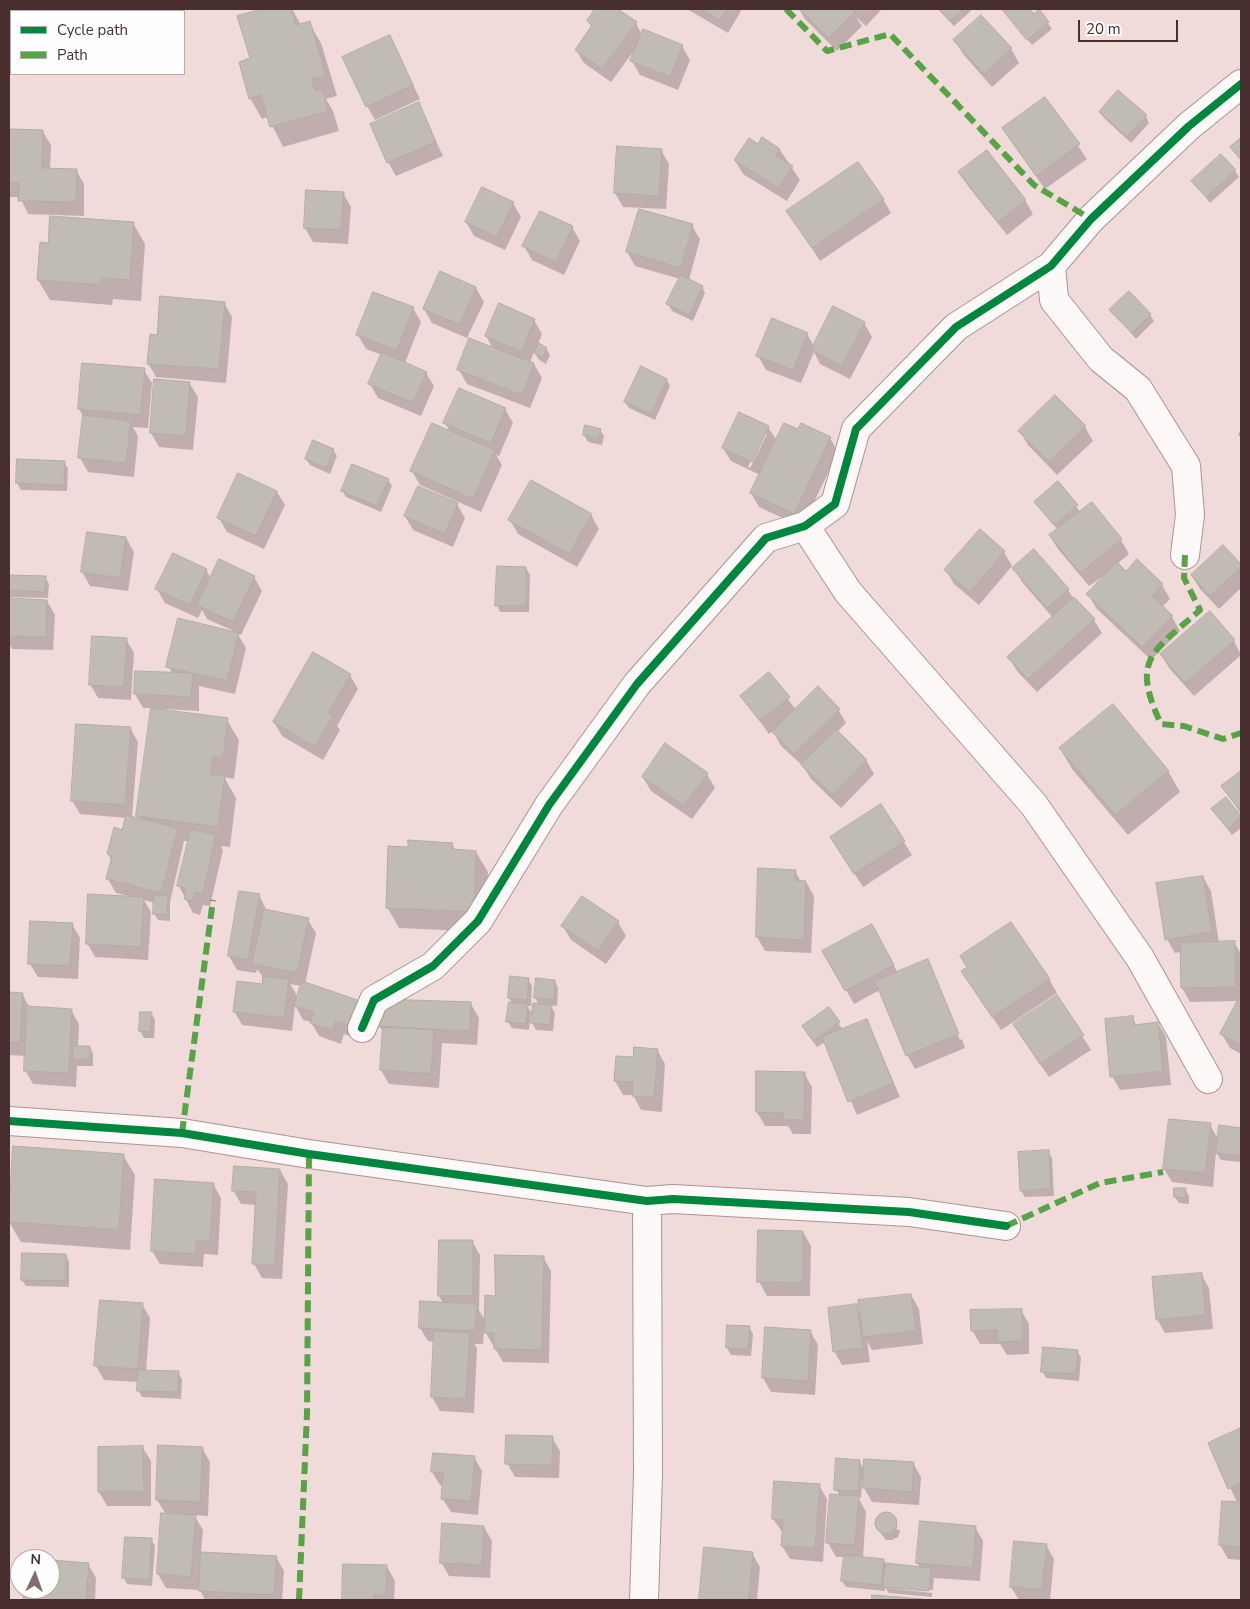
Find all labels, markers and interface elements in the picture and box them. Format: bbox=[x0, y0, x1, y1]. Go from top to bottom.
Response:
legend bbox=[10, 10, 185, 75]
scale bar bbox=[1080, 10, 1180, 42]
text: 20 m bbox=[1086, 19, 1121, 39]
text: Cycle path bbox=[57, 20, 128, 40]
text: Path bbox=[57, 45, 88, 65]
north arrow bbox=[10, 1549, 60, 1599]
text: N bbox=[30, 1550, 41, 1569]

